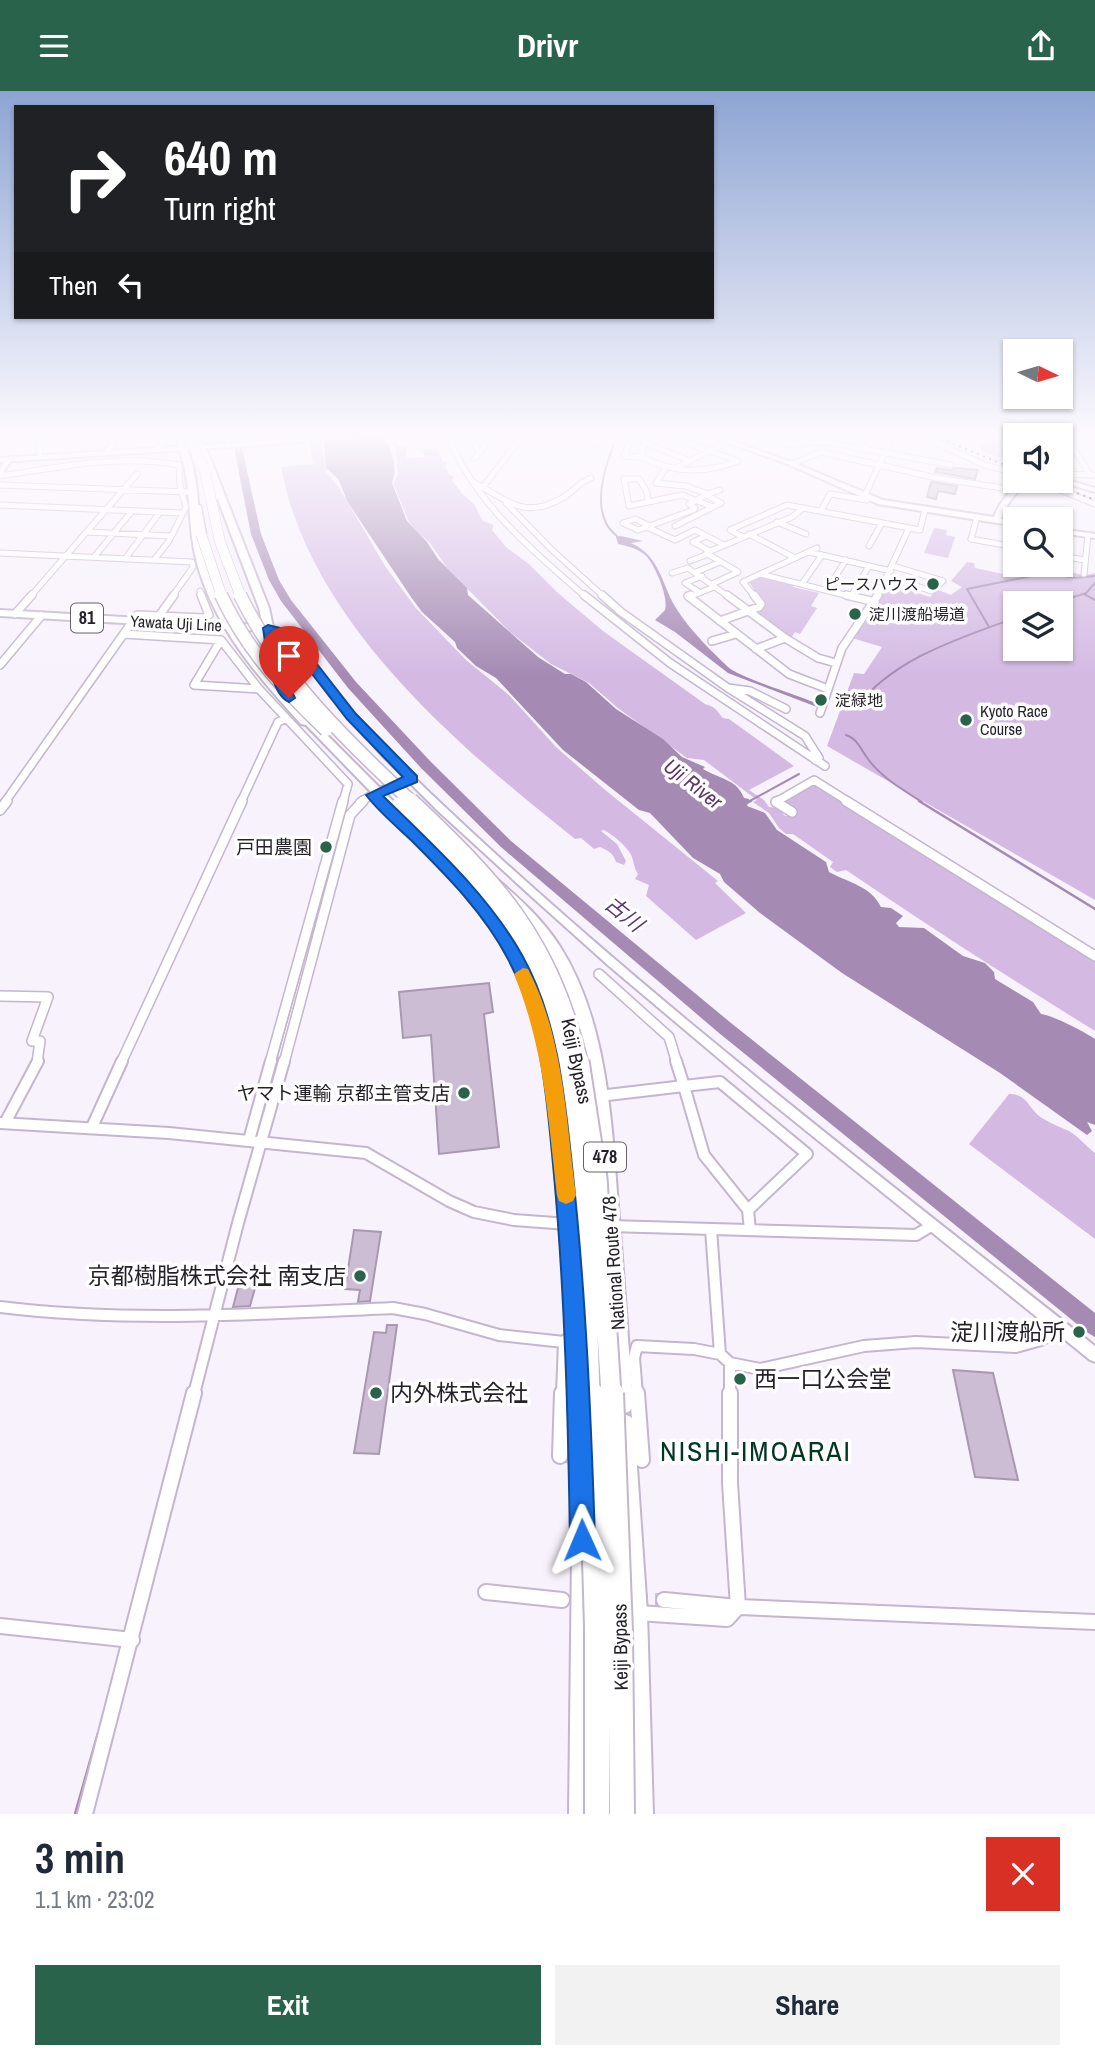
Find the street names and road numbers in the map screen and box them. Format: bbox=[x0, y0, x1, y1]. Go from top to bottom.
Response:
road number: 81 bbox=[71, 603, 103, 633]
street label: Yawata Uji Line bbox=[130, 610, 222, 636]
street label: Keiji Bypass bbox=[555, 1016, 599, 1106]
road number: 478 bbox=[584, 1142, 626, 1171]
street label: National Route 478 bbox=[595, 1195, 631, 1331]
street label: Keiji Bypass bbox=[606, 1603, 634, 1691]

